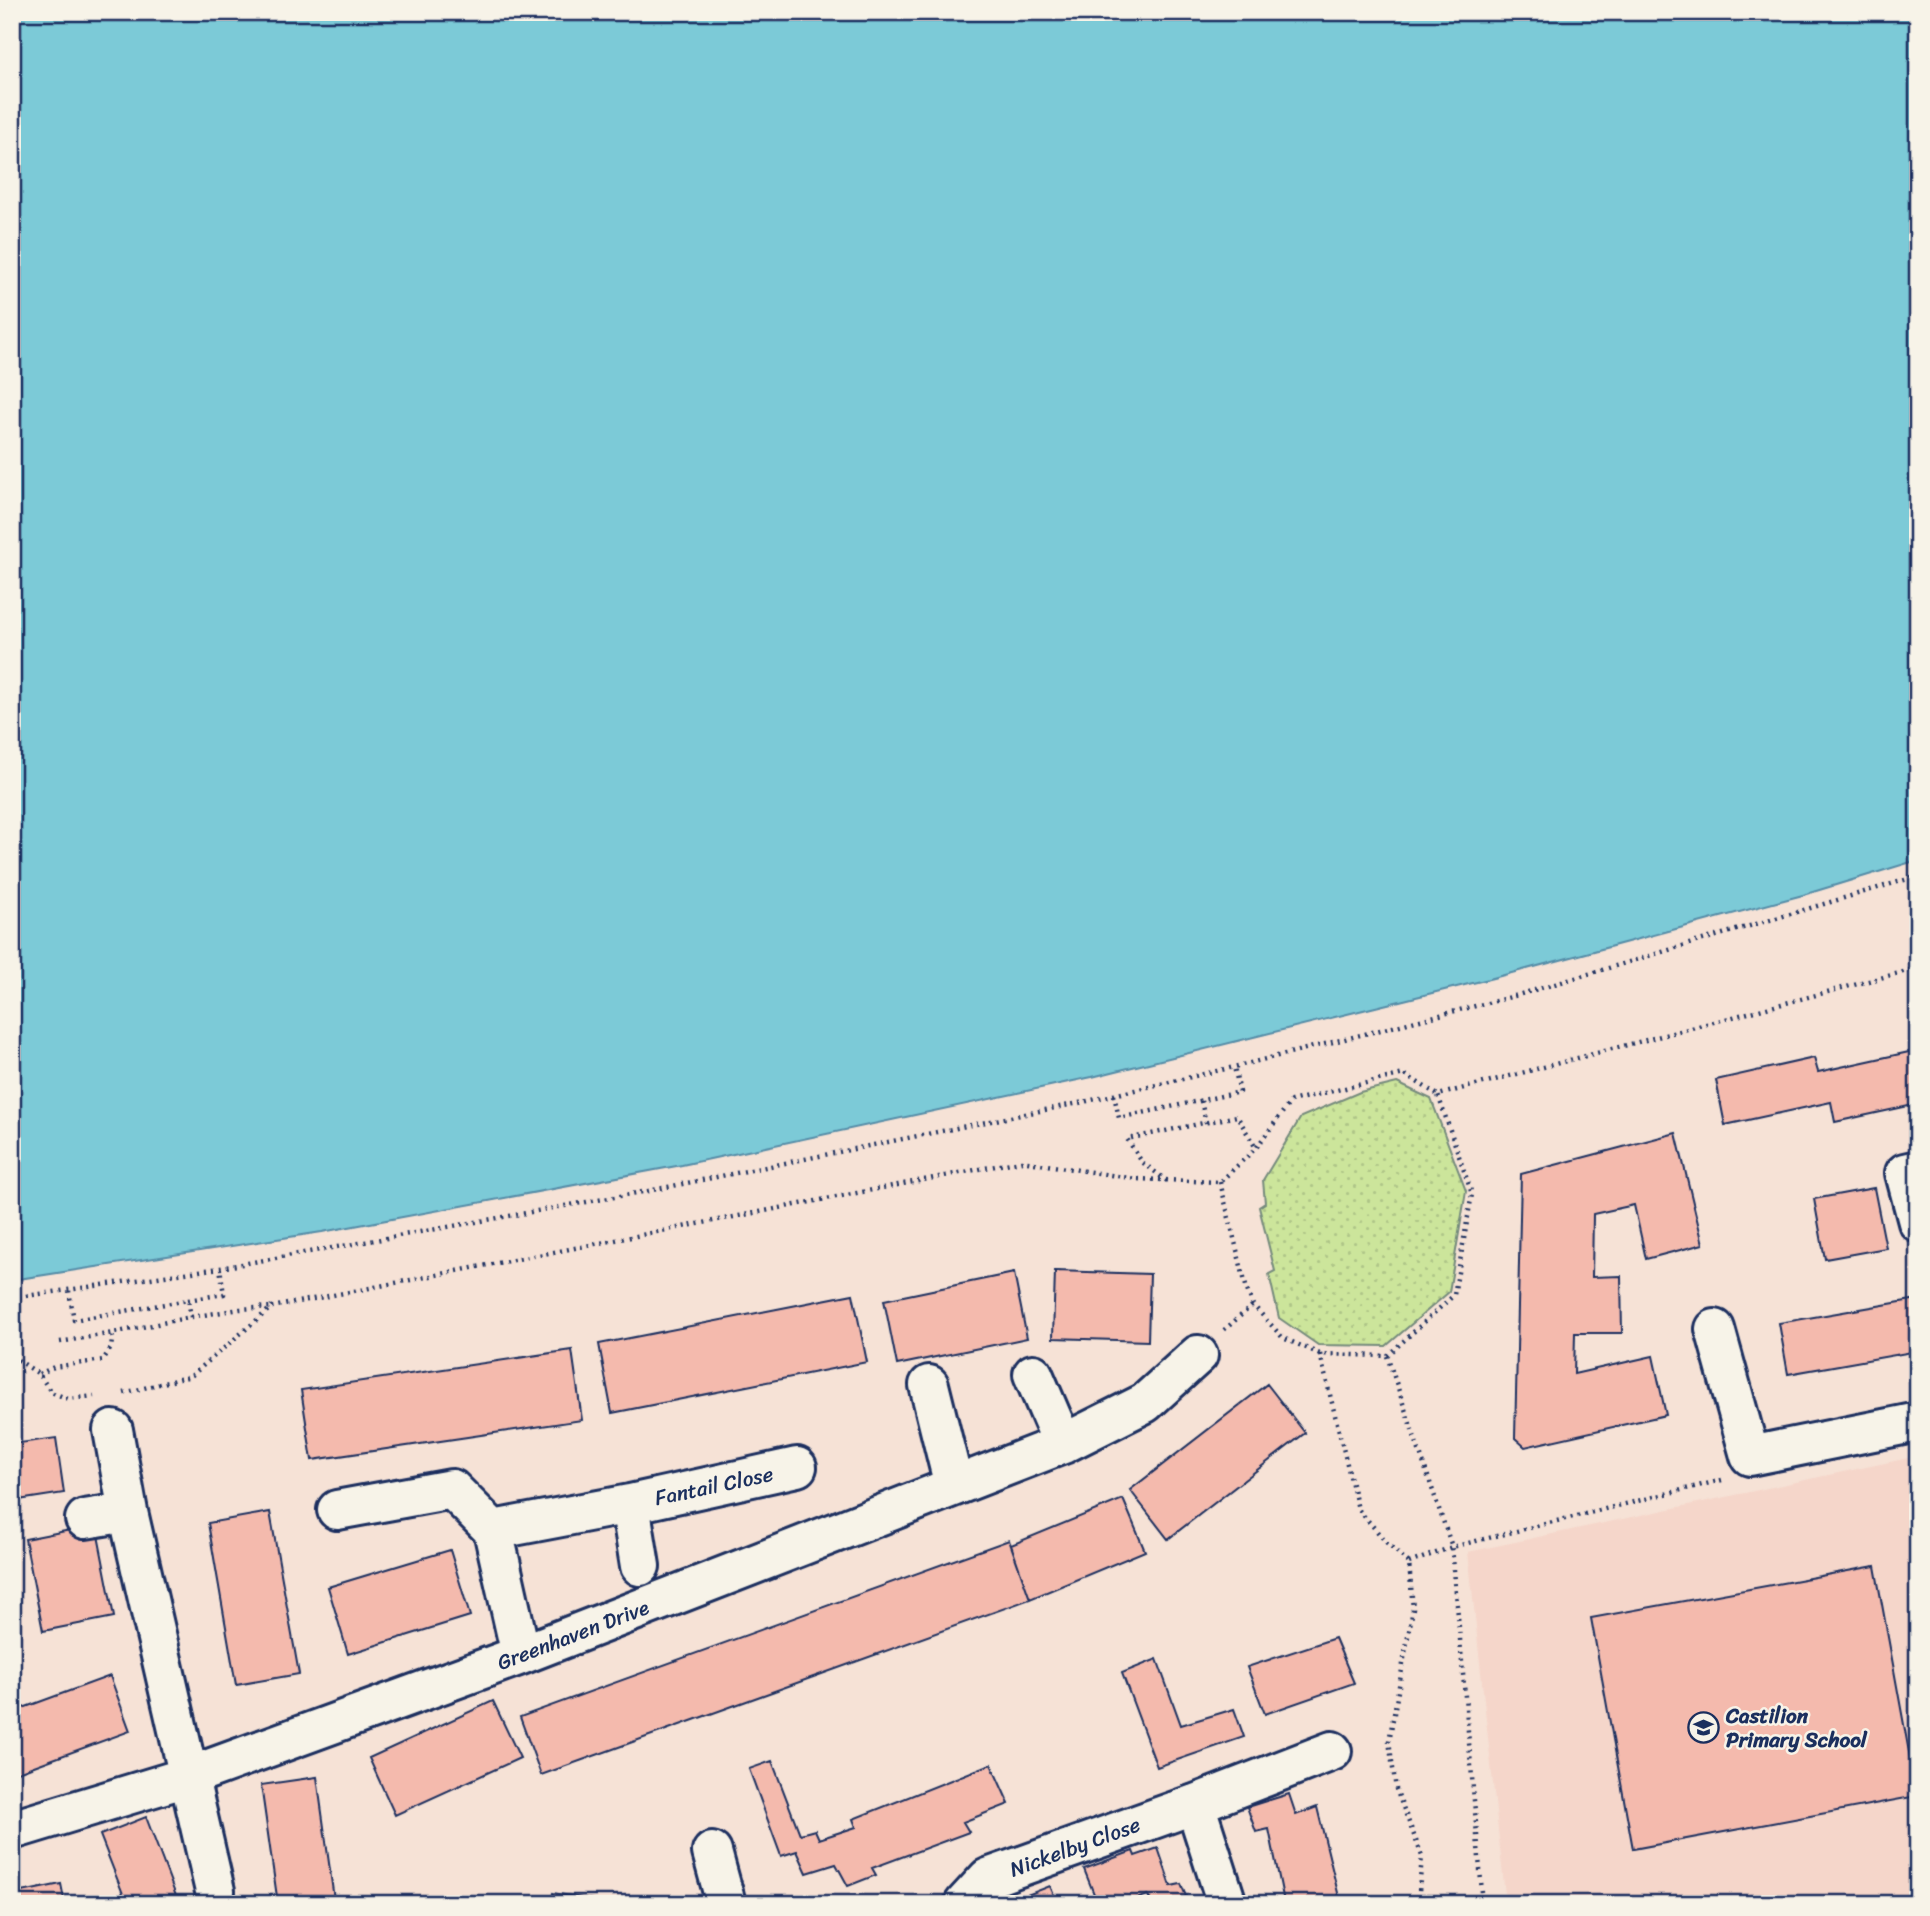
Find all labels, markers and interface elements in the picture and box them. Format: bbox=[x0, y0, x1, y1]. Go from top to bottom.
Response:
street label: Fantail Close bbox=[651, 1455, 777, 1517]
street label: Greenhaven Drive bbox=[491, 1589, 655, 1681]
place label: Castilion Primary School bbox=[1725, 1697, 1868, 1759]
school or university icon: Castilion Primary School bbox=[1686, 1711, 1720, 1745]
street label: Nickelby Close bbox=[1004, 1806, 1146, 1888]

